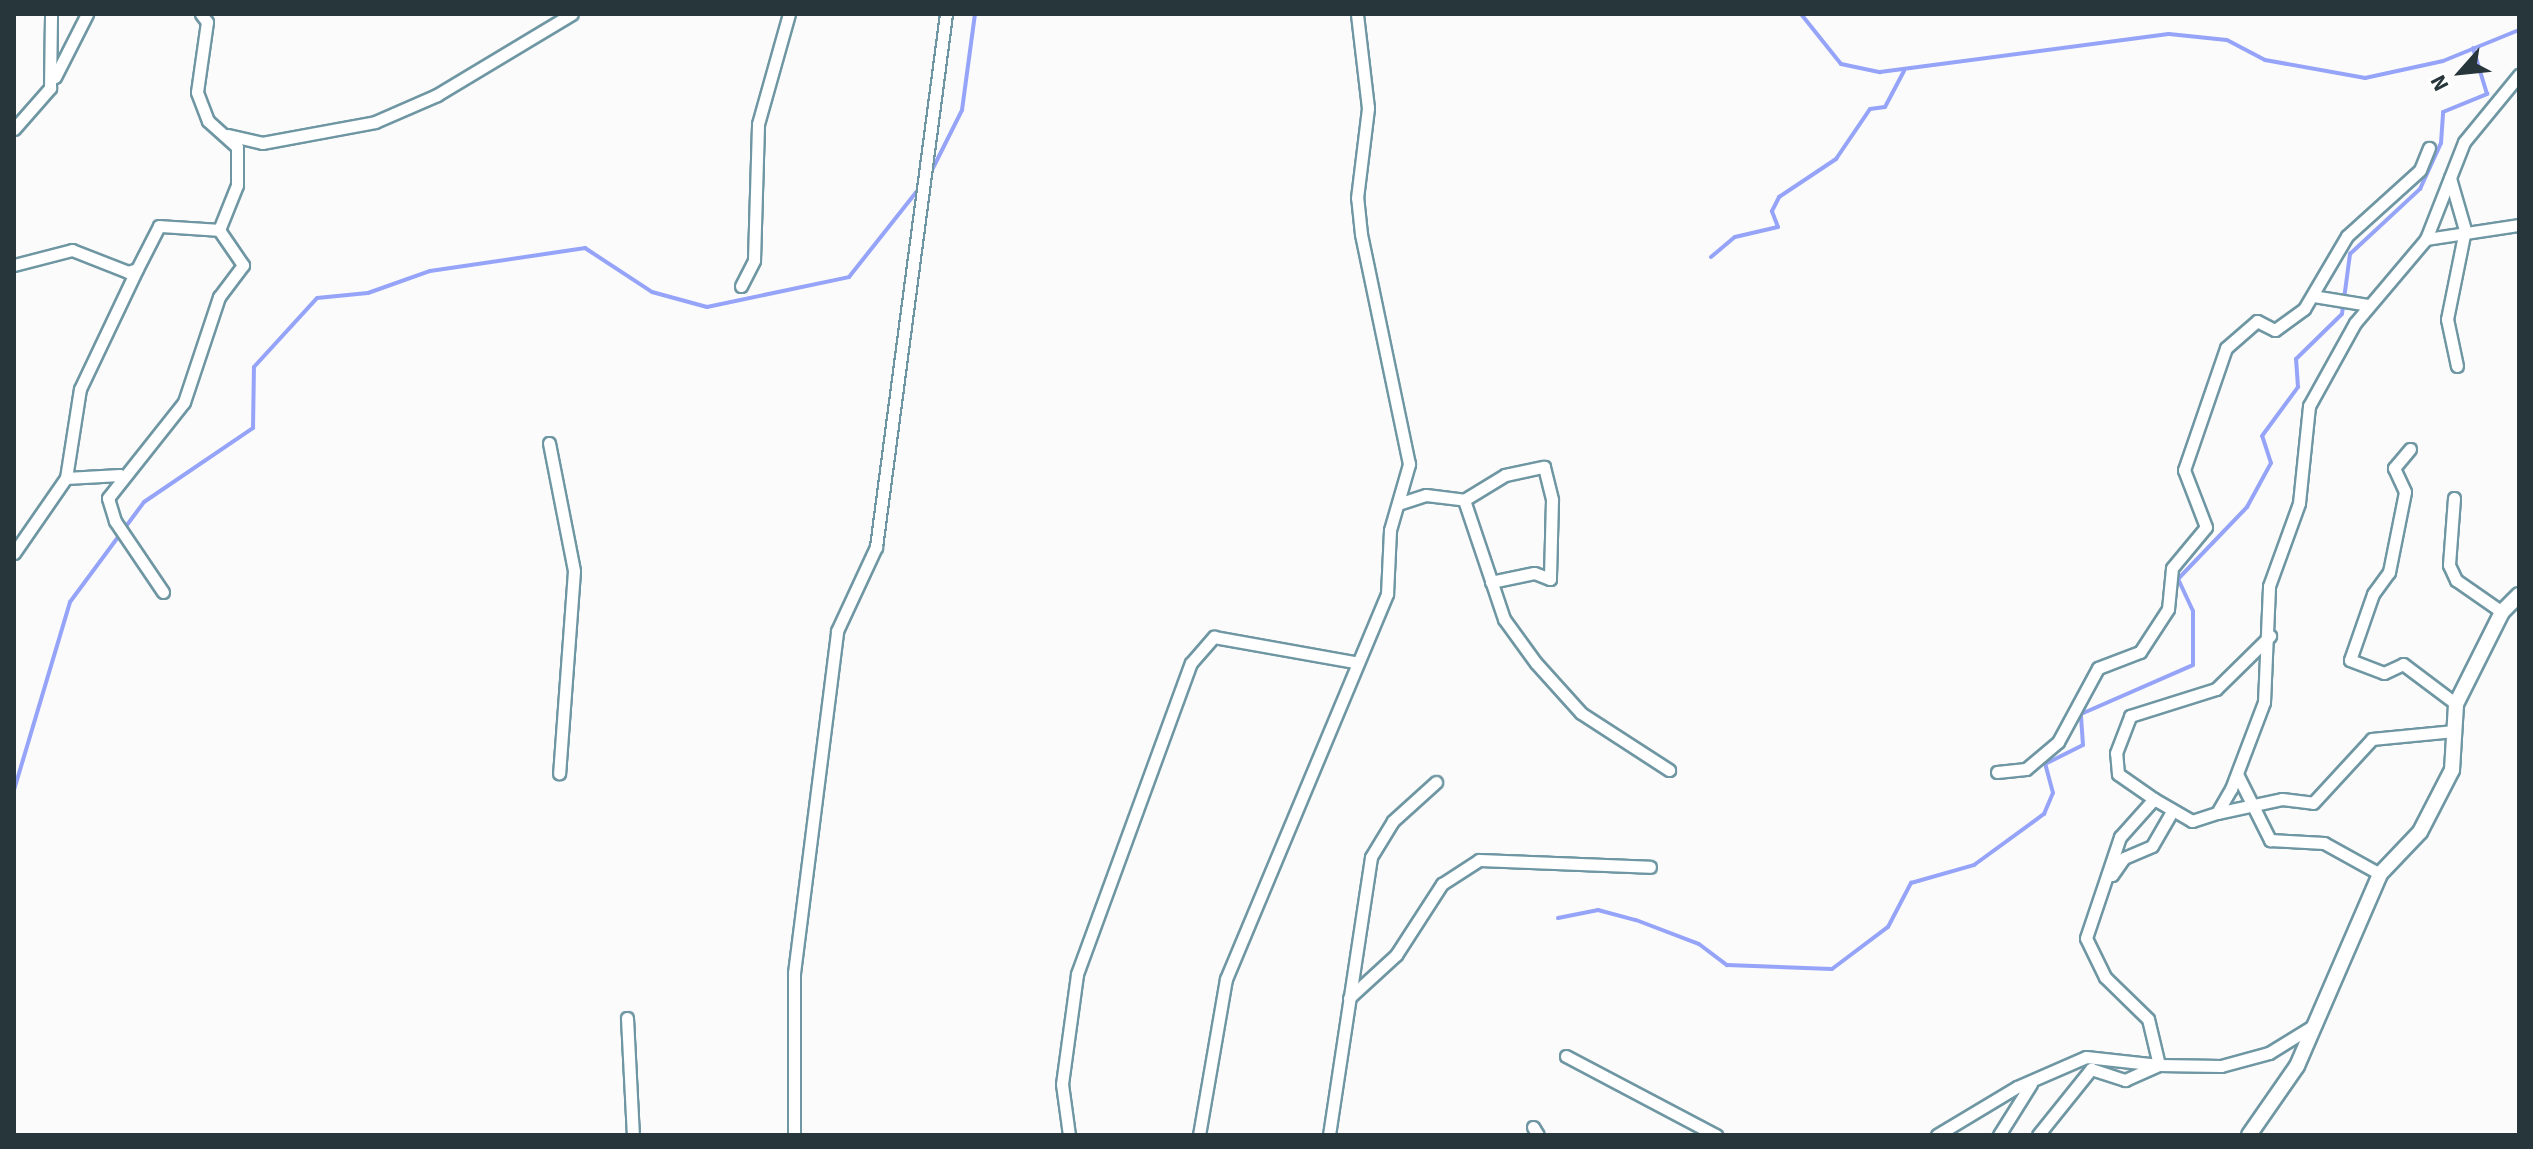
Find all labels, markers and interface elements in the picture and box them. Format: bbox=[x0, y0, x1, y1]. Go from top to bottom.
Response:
north arrow bbox=[2421, 32, 2501, 112]
text: N bbox=[2422, 69, 2457, 97]

